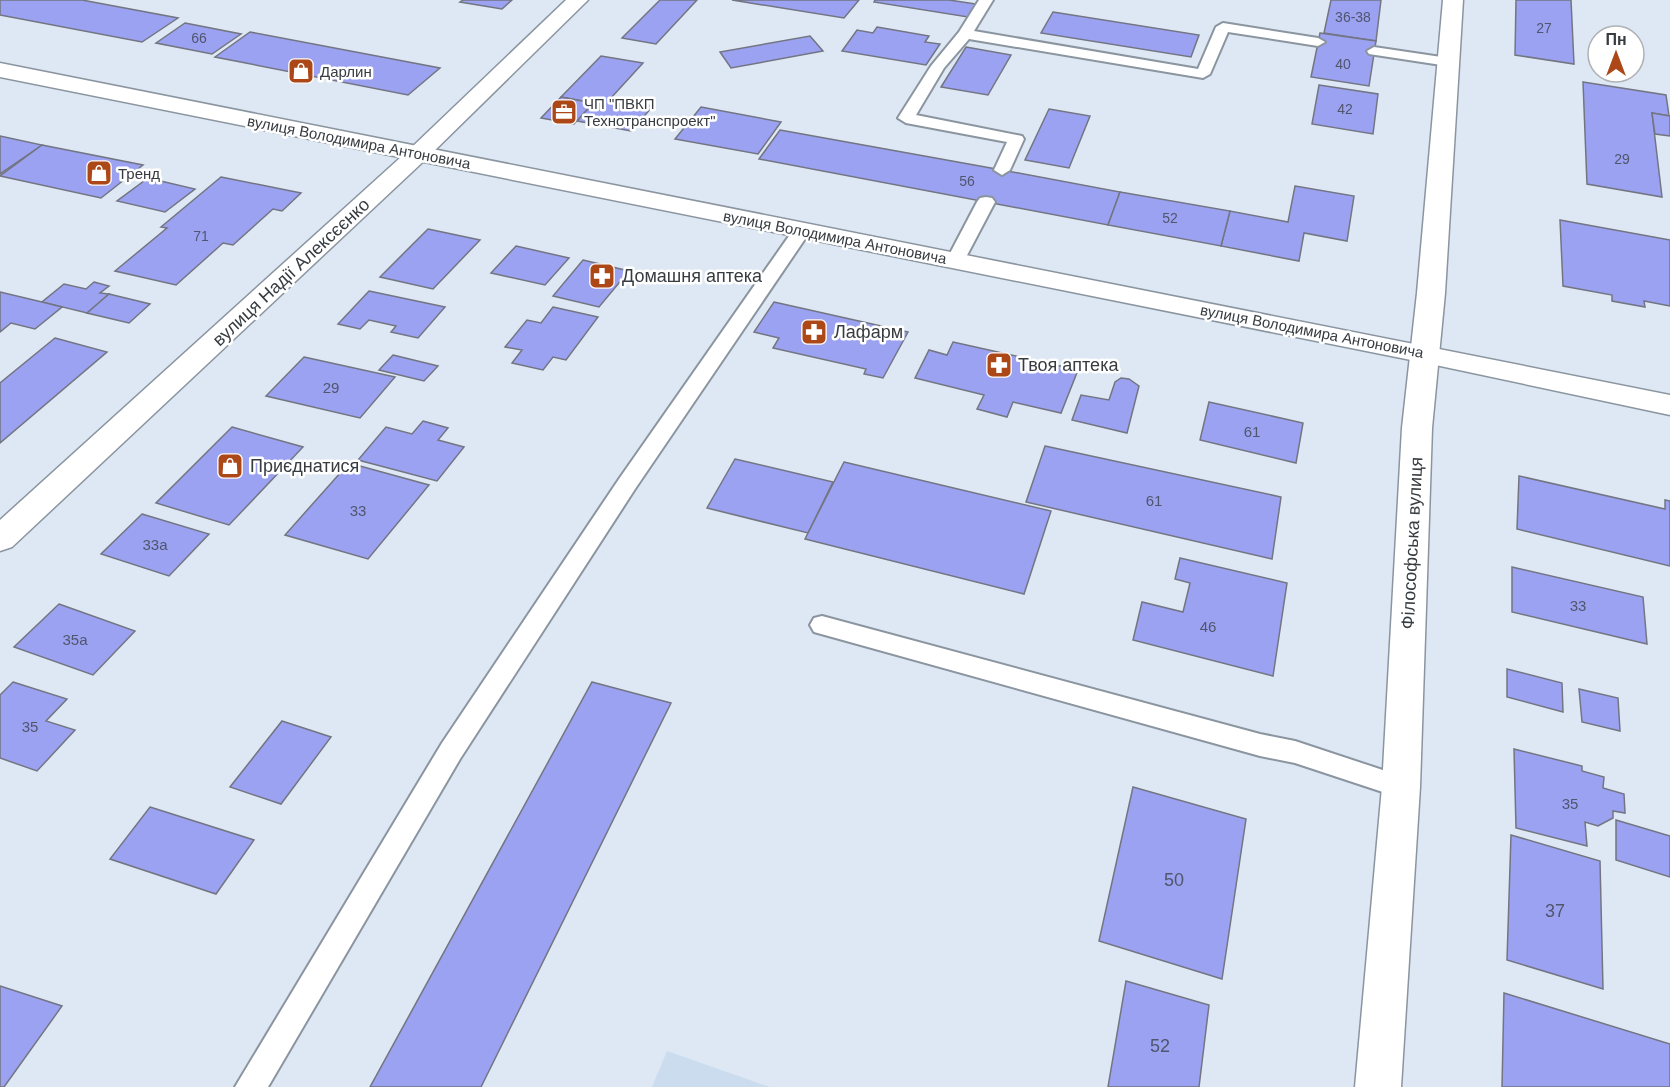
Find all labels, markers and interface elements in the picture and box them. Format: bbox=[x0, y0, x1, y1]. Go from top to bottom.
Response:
house number: 36-38 bbox=[1335, 9, 1371, 25]
house number: 27 bbox=[1536, 20, 1552, 36]
north arrow bbox=[1586, 24, 1646, 84]
house number: 66 bbox=[191, 30, 207, 46]
text: Пн bbox=[1605, 31, 1627, 48]
shop icon: Дарлин bbox=[286, 56, 316, 86]
house number: 40 bbox=[1335, 56, 1351, 72]
place label: Дарлин bbox=[320, 63, 372, 80]
place label: ЧП "ПВКП Технотранспроект" bbox=[584, 95, 716, 129]
office icon: ЧП "ПВКП Технотранспроект" bbox=[549, 97, 579, 127]
house number: 42 bbox=[1337, 101, 1353, 117]
street label: вулиця Володимира Антоновича bbox=[246, 112, 473, 172]
house number: 29 bbox=[1614, 151, 1630, 167]
shop icon: Тренд bbox=[84, 158, 114, 188]
place label: Тренд bbox=[118, 165, 160, 182]
house number: 56 bbox=[959, 173, 975, 189]
street label: вулиця Надії Алексєєнко bbox=[209, 194, 373, 350]
street label: вулиця Володимира Антоновича bbox=[722, 207, 949, 267]
house number: 52 bbox=[1162, 210, 1178, 226]
house number: 71 bbox=[193, 228, 209, 244]
pharmacy icon: Домашня аптека bbox=[587, 261, 617, 291]
place label: Домашня аптека bbox=[622, 266, 763, 286]
street label: вулиця Володимира Антоновича bbox=[1199, 301, 1426, 361]
pharmacy icon: Лафарм bbox=[799, 317, 829, 347]
place label: Лафарм bbox=[834, 322, 903, 342]
pharmacy icon: Твоя аптека bbox=[984, 350, 1014, 380]
place label: Твоя аптека bbox=[1018, 355, 1119, 375]
house number: 29 bbox=[323, 379, 339, 396]
house number: 61 bbox=[1244, 423, 1260, 440]
shop icon: Приєднатися bbox=[215, 451, 245, 481]
place label: Приєднатися bbox=[250, 456, 359, 476]
street label: Філософська вулиця bbox=[1398, 456, 1426, 630]
house number: 61 bbox=[1146, 492, 1162, 509]
house number: 33 bbox=[350, 502, 366, 519]
house number: 33а bbox=[142, 536, 168, 553]
house number: 33 bbox=[1570, 597, 1586, 614]
house number: 46 bbox=[1200, 618, 1216, 635]
house number: 35а bbox=[62, 631, 88, 648]
house number: 35 bbox=[22, 718, 38, 735]
house number: 35 bbox=[1562, 795, 1578, 812]
house number: 50 bbox=[1164, 870, 1184, 890]
house number: 37 bbox=[1545, 901, 1565, 921]
house number: 52 bbox=[1150, 1036, 1170, 1056]

